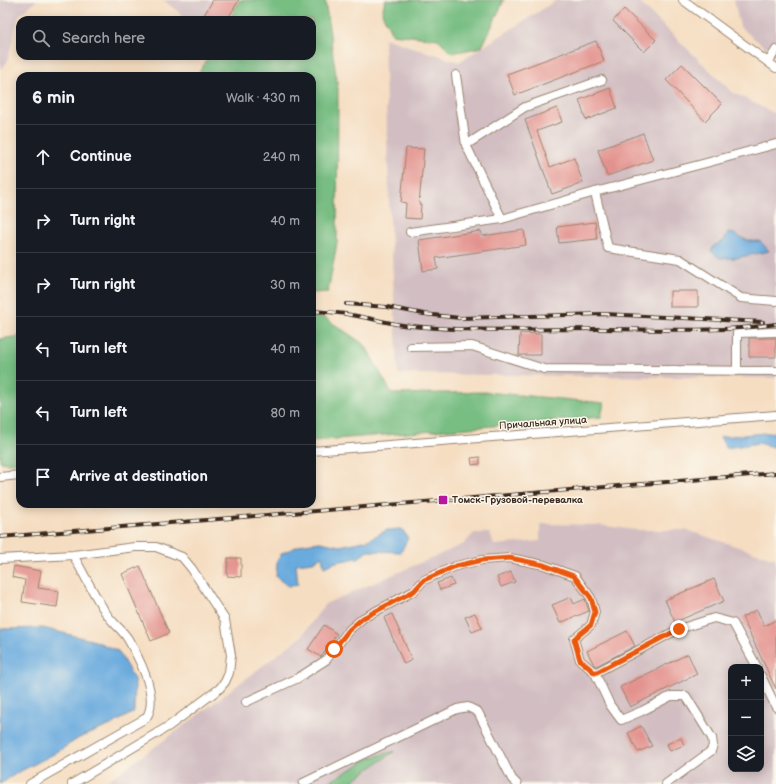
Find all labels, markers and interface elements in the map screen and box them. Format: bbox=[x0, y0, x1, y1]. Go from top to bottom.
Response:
search box bbox=[16, 16, 316, 60]
icon: search bbox=[30, 27, 52, 49]
text: Search here bbox=[62, 29, 145, 48]
text: 6 min bbox=[32, 88, 75, 108]
text: Walk · 430 m bbox=[226, 90, 300, 106]
icon: ahead bbox=[32, 146, 54, 168]
text: Continue bbox=[70, 147, 132, 166]
text: 240 m bbox=[263, 149, 300, 165]
icon: right bbox=[32, 210, 54, 232]
text: Turn right bbox=[70, 211, 135, 230]
text: 40 m bbox=[270, 213, 300, 229]
icon: right bbox=[32, 274, 54, 296]
text: Turn right bbox=[70, 275, 135, 294]
text: 30 m bbox=[270, 277, 300, 293]
icon: left bbox=[32, 338, 54, 360]
text: Turn left bbox=[70, 339, 127, 358]
text: 40 m bbox=[270, 341, 300, 357]
icon: left bbox=[32, 402, 54, 424]
text: Turn left bbox=[70, 403, 127, 422]
text: 80 m bbox=[271, 405, 300, 421]
street label: Причальная улица bbox=[499, 414, 587, 432]
icon: arrive bbox=[32, 466, 54, 488]
text: Arrive at destination bbox=[70, 467, 208, 486]
marker: Томск-Грузовой-перевалка bbox=[437, 494, 449, 506]
place label: Томск-Грузовой-перевалка bbox=[452, 494, 583, 506]
route end bbox=[670, 620, 688, 638]
route start bbox=[325, 640, 343, 658]
map controls bbox=[728, 664, 764, 772]
button: + bbox=[728, 664, 764, 700]
button: − bbox=[728, 700, 764, 736]
button: layers bbox=[728, 736, 764, 772]

